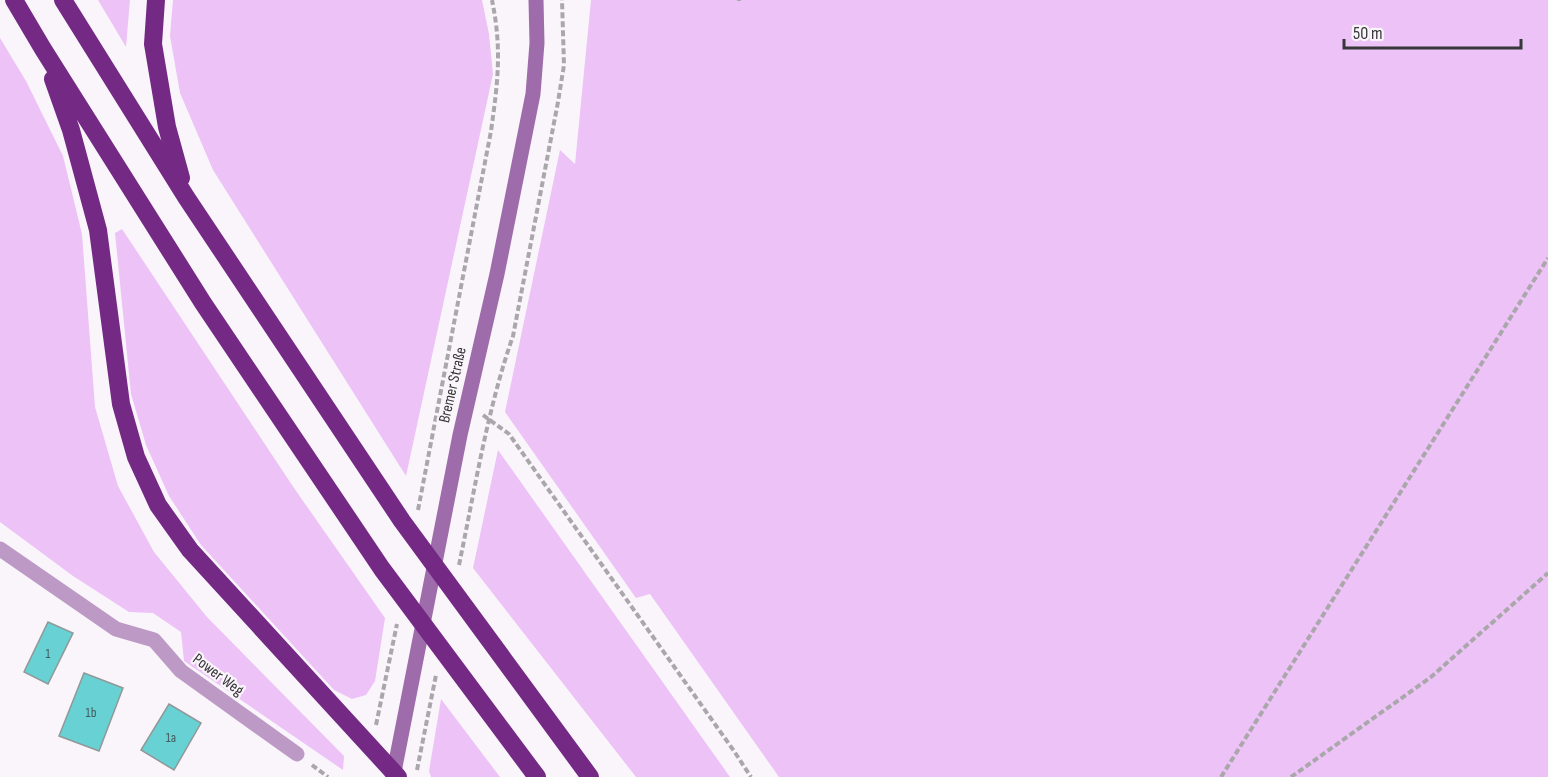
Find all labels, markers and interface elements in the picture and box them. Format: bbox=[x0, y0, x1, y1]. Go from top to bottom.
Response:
scale bar bbox=[1344, 12, 1521, 50]
text: 50 m bbox=[1353, 23, 1383, 44]
street label: Bremer Straße bbox=[435, 345, 471, 425]
house number: 1 bbox=[46, 645, 51, 662]
street label: Power Weg bbox=[189, 650, 247, 700]
house number: 1b bbox=[86, 704, 97, 721]
house number: 1a bbox=[166, 729, 176, 746]

